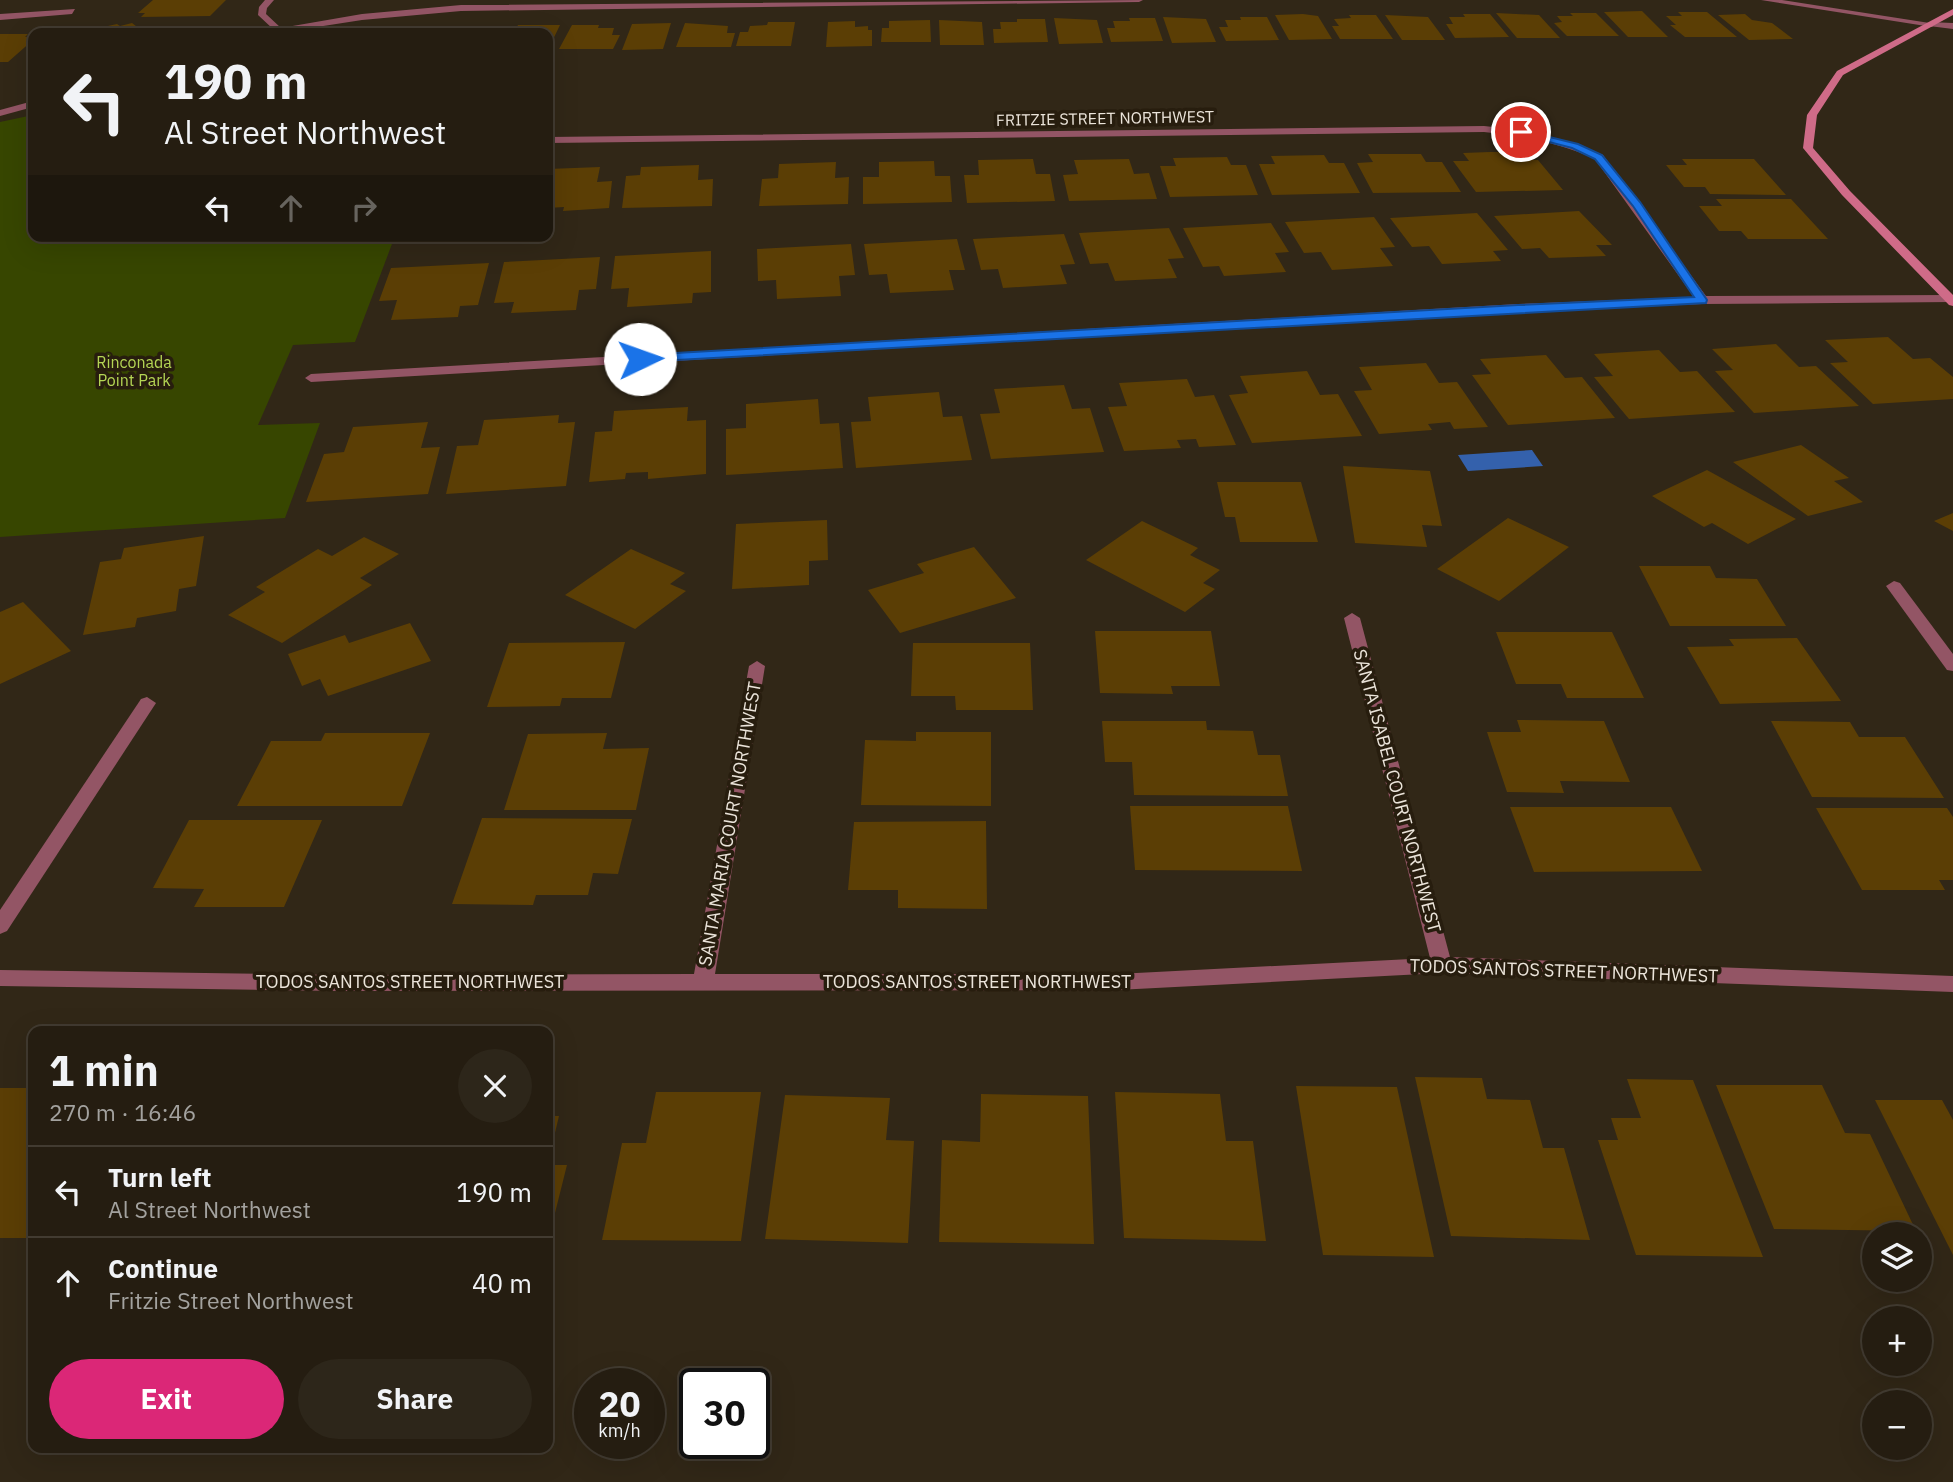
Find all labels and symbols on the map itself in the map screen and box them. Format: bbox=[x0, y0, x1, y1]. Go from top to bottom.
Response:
pin bbox=[1491, 102, 1551, 162]
street label: FRITZIE STREET NORTHWEST bbox=[996, 106, 1214, 130]
position arrow bbox=[603, 322, 677, 396]
park label: Rinconada Point Park bbox=[96, 352, 172, 390]
street label: SANTA ISABEL COURT NORTHWEST bbox=[1349, 647, 1446, 935]
street label: SANTA MARIA COURT NORTHWEST bbox=[693, 680, 766, 968]
street label: TODOS SANTOS STREET NORTHWEST bbox=[1409, 954, 1719, 987]
street label: TODOS SANTOS STREET NORTHWEST bbox=[256, 970, 564, 993]
street label: TODOS SANTOS STREET NORTHWEST bbox=[823, 970, 1131, 993]
speed limit sign: 30 bbox=[679, 1368, 770, 1459]

